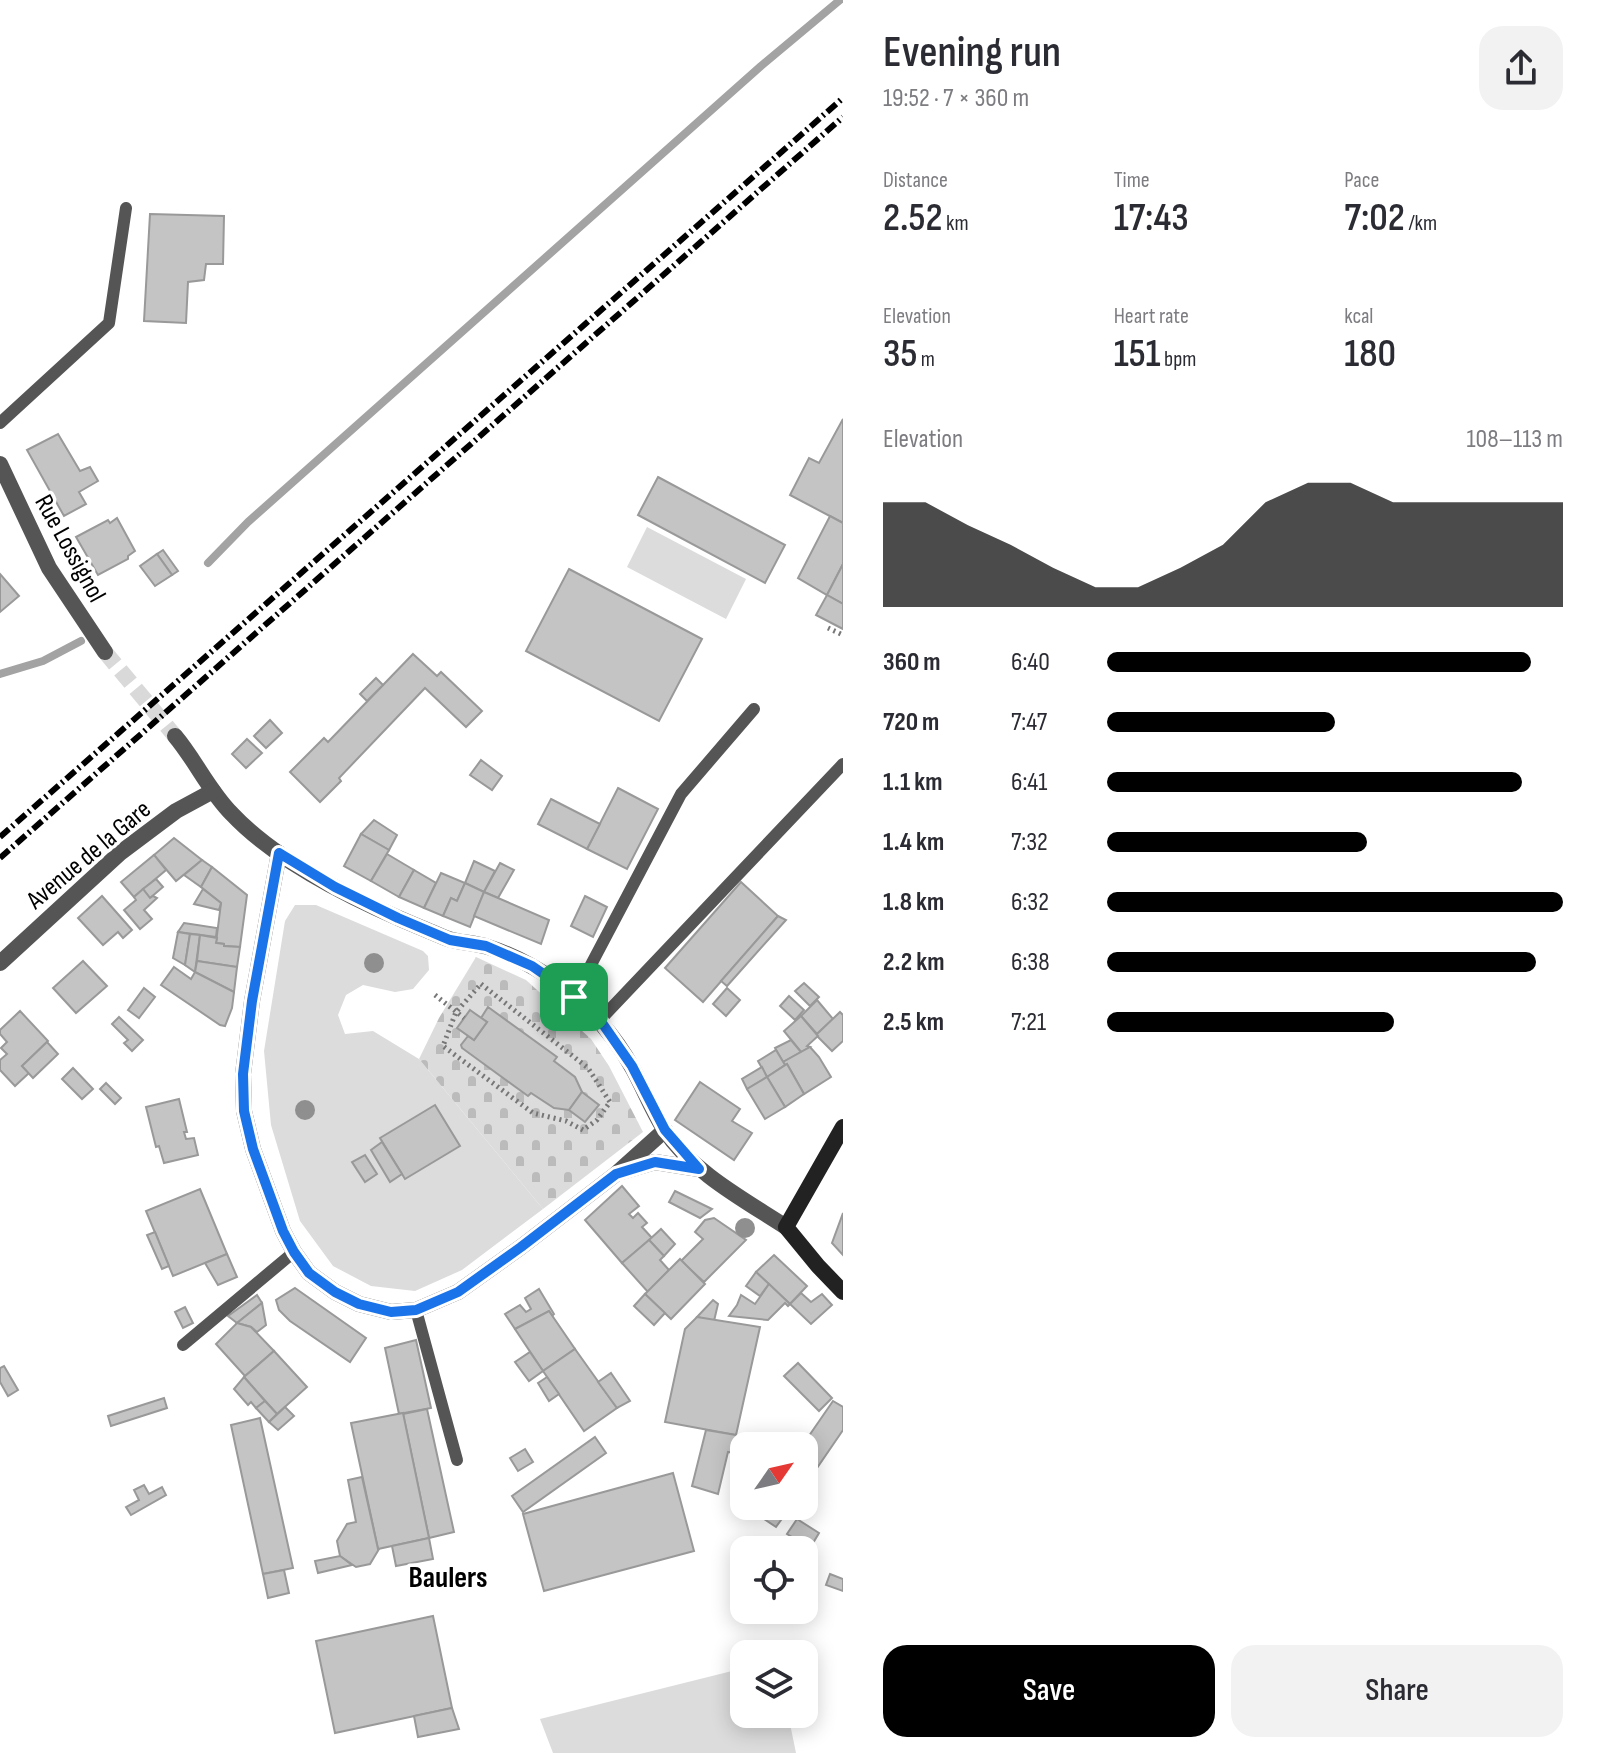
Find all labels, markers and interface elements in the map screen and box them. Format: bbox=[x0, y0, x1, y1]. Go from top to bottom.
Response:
text: Evening run bbox=[883, 26, 1061, 79]
button: share bbox=[1479, 26, 1563, 110]
text: 19:52 · 7 × 360 m bbox=[883, 83, 1029, 114]
text: Distance bbox=[883, 167, 948, 194]
text: Time bbox=[1114, 167, 1150, 194]
text: Pace bbox=[1344, 167, 1379, 194]
text: 2.52 bbox=[883, 194, 942, 242]
text: 17:43 bbox=[1114, 194, 1189, 242]
text: 7:02 bbox=[1344, 194, 1405, 242]
text: km bbox=[942, 210, 969, 237]
text: /km bbox=[1405, 210, 1437, 237]
text: Elevation bbox=[883, 303, 951, 330]
text: Heart rate bbox=[1114, 303, 1189, 330]
text: kcal bbox=[1344, 303, 1373, 330]
text: 35 bbox=[883, 330, 917, 378]
text: 151 bbox=[1114, 330, 1161, 378]
text: 180 bbox=[1344, 330, 1396, 378]
text: m bbox=[917, 346, 935, 373]
text: bpm bbox=[1161, 346, 1196, 373]
text: Elevation bbox=[883, 424, 963, 455]
text: 108–113 m bbox=[1467, 424, 1563, 455]
street label: Rue Lossignol bbox=[28, 490, 112, 608]
text: 360 m bbox=[883, 647, 941, 678]
text: 6:40 bbox=[1011, 647, 1050, 678]
text: 720 m bbox=[883, 707, 939, 738]
text: 7:47 bbox=[1011, 707, 1047, 738]
text: 1.1 km bbox=[883, 767, 942, 798]
text: 6:41 bbox=[1011, 767, 1047, 798]
street label: Avenue de la Gare bbox=[20, 794, 157, 917]
text: 1.4 km bbox=[883, 827, 944, 858]
text: 7:32 bbox=[1011, 827, 1048, 858]
text: 1.8 km bbox=[883, 887, 944, 918]
text: 6:32 bbox=[1011, 887, 1049, 918]
text: 2.2 km bbox=[883, 947, 945, 978]
text: 6:38 bbox=[1011, 947, 1050, 978]
pin bbox=[540, 963, 608, 1031]
icon: arrive bbox=[552, 975, 596, 1019]
text: 2.5 km bbox=[883, 1007, 944, 1038]
text: 7:21 bbox=[1011, 1007, 1046, 1038]
north arrow bbox=[730, 1432, 818, 1520]
map controls bbox=[730, 1432, 818, 1728]
button: locate bbox=[730, 1536, 818, 1624]
district label: Baulers bbox=[408, 1560, 488, 1596]
button: layers bbox=[730, 1640, 818, 1728]
button: Save bbox=[883, 1645, 1215, 1737]
button: Share bbox=[1231, 1645, 1563, 1737]

